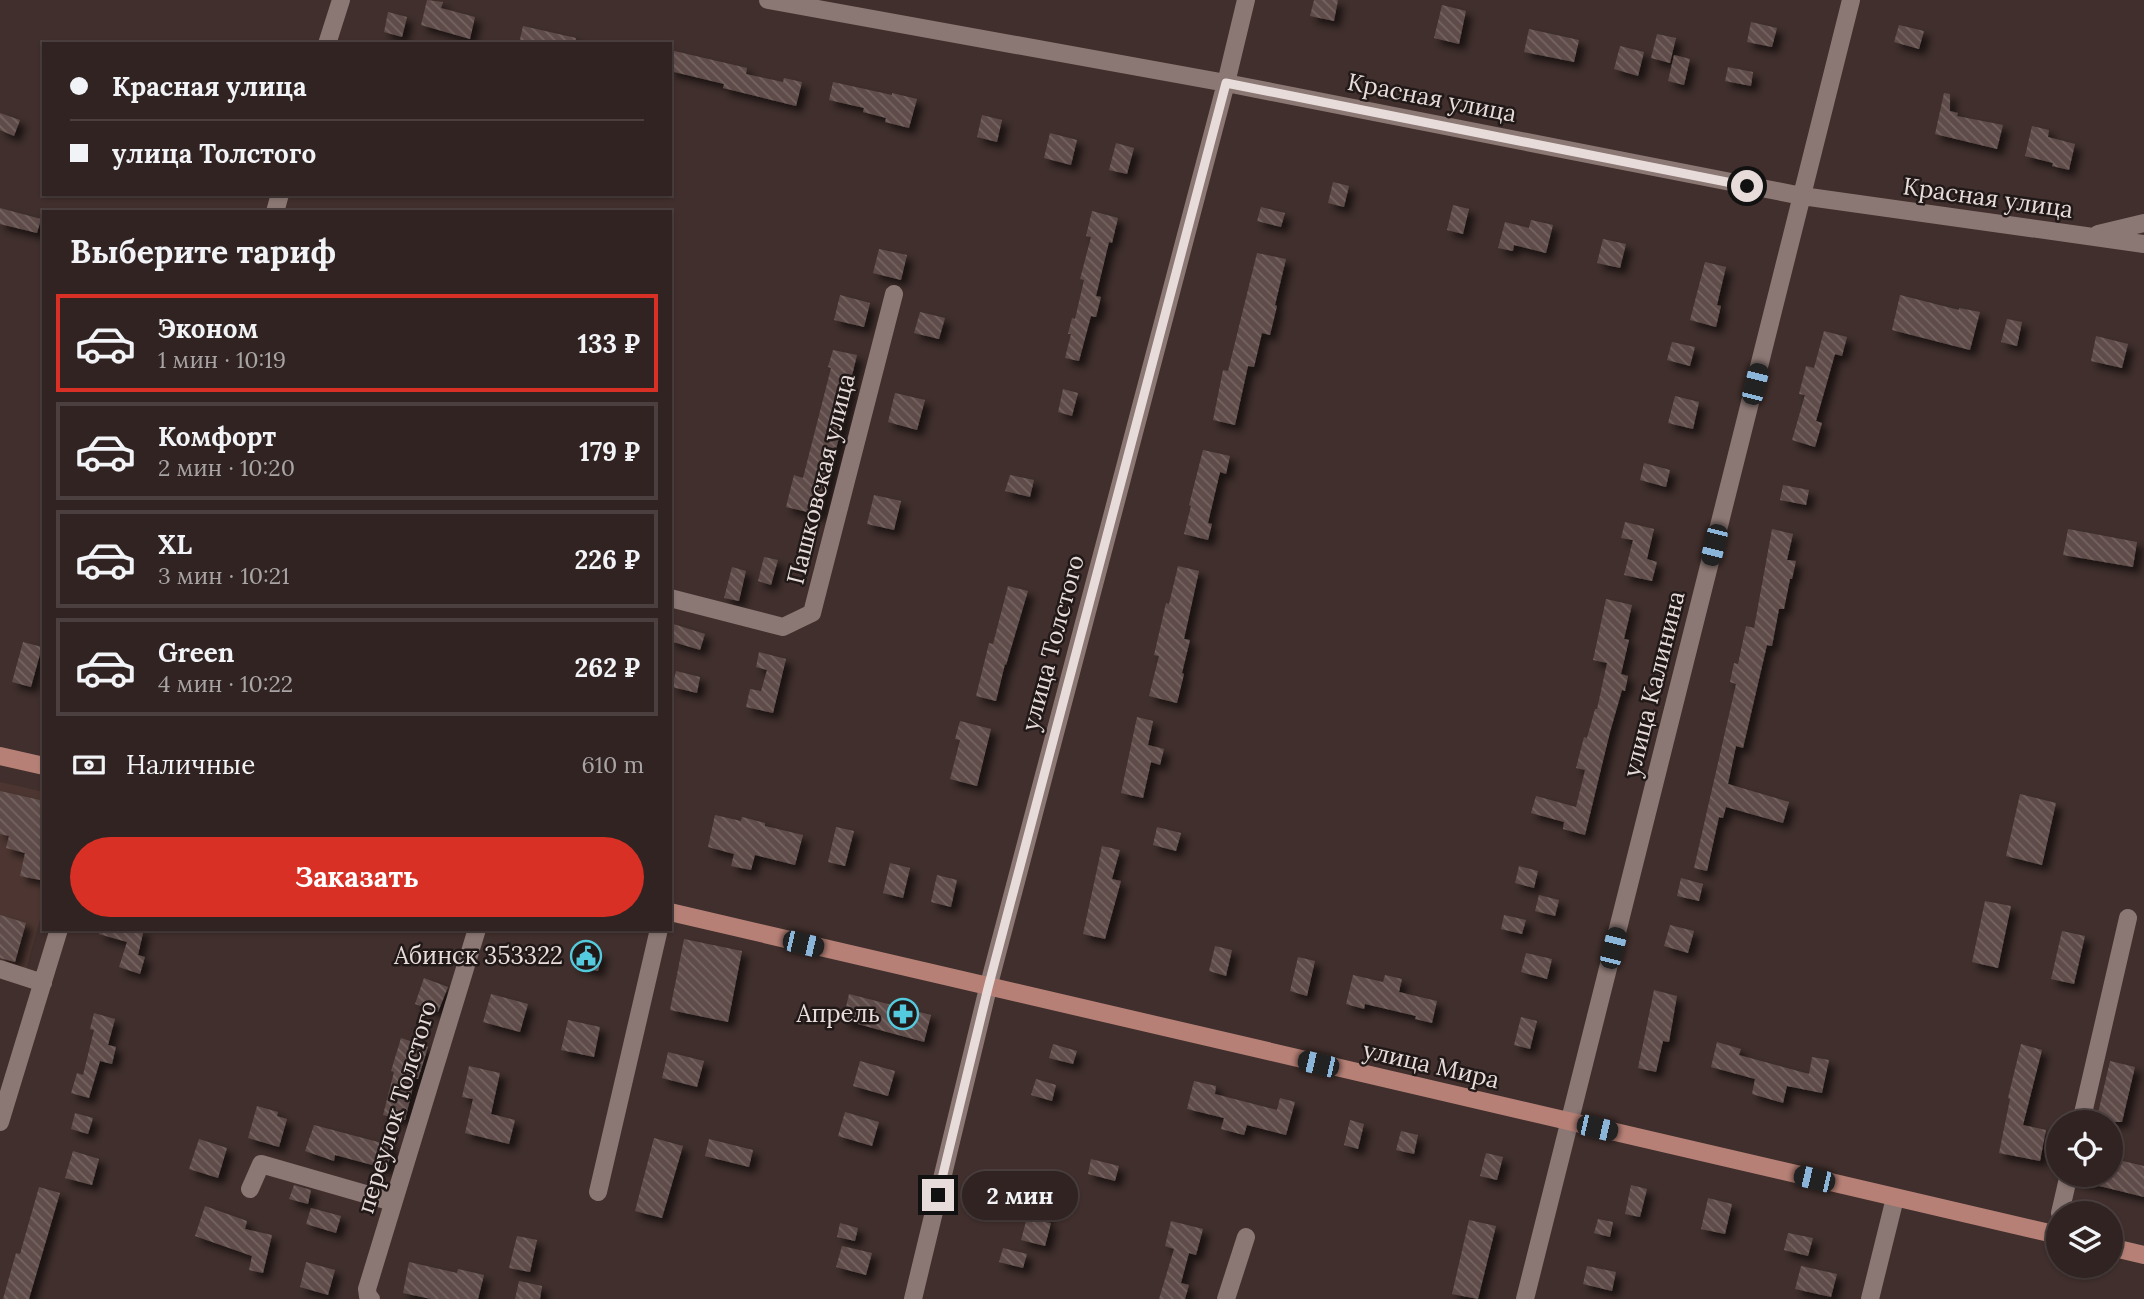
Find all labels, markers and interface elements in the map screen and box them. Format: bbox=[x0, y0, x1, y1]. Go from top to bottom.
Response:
street label: Красная улица bbox=[1345, 66, 1519, 129]
text: Красная улица bbox=[112, 70, 307, 103]
text: улица Толстого bbox=[112, 137, 316, 170]
route start bbox=[1731, 170, 1763, 202]
street label: Красная улица bbox=[1901, 170, 2075, 225]
text: Выберите тариф bbox=[70, 231, 336, 272]
icon: car bbox=[74, 312, 137, 375]
text: Эконом bbox=[158, 312, 258, 345]
text: 133 ₽ bbox=[577, 327, 640, 360]
text: 1 мин · 10:19 bbox=[158, 345, 286, 374]
car bbox=[1740, 361, 1771, 407]
street label: Пашковская улица bbox=[779, 370, 862, 587]
icon: car bbox=[74, 420, 137, 483]
text: Комфорт bbox=[158, 420, 276, 453]
text: 179 ₽ bbox=[579, 435, 640, 468]
text: 2 мин · 10:20 bbox=[158, 453, 295, 482]
car bbox=[1699, 522, 1730, 568]
icon: car bbox=[74, 528, 137, 591]
text: XL bbox=[158, 528, 192, 561]
text: 226 ₽ bbox=[574, 543, 640, 576]
street label: улица Толстого bbox=[1014, 551, 1091, 734]
text: 3 мин · 10:21 bbox=[158, 561, 290, 590]
street label: улица Калинина bbox=[1615, 588, 1692, 780]
icon: car bbox=[74, 636, 137, 699]
text: Green bbox=[158, 636, 234, 669]
text: 262 ₽ bbox=[574, 651, 640, 684]
text: 4 мин · 10:22 bbox=[158, 669, 293, 698]
icon: cash bbox=[70, 746, 108, 784]
text: Наличные bbox=[126, 748, 255, 781]
text: 610 m bbox=[581, 750, 644, 779]
button: Заказать bbox=[70, 837, 644, 917]
car bbox=[1598, 925, 1629, 971]
car bbox=[781, 929, 826, 959]
public building icon: Абинск 353322 bbox=[569, 939, 603, 973]
place label: Абинск 353322 bbox=[393, 940, 563, 971]
street label: переулок Толстого bbox=[349, 997, 444, 1217]
pharmacy icon: Апрель bbox=[886, 997, 920, 1031]
place label: Апрель bbox=[796, 998, 880, 1029]
street label: улица Мира bbox=[1360, 1034, 1502, 1095]
car bbox=[1296, 1049, 1341, 1079]
map controls bbox=[2046, 1110, 2123, 1278]
button: locate bbox=[2046, 1110, 2123, 1187]
car bbox=[1575, 1113, 1620, 1143]
car bbox=[1792, 1164, 1837, 1194]
callout: 2 мин bbox=[962, 1170, 1078, 1220]
route end bbox=[922, 1179, 954, 1211]
text: 2 мин bbox=[986, 1181, 1054, 1210]
button: layers bbox=[2046, 1201, 2123, 1278]

